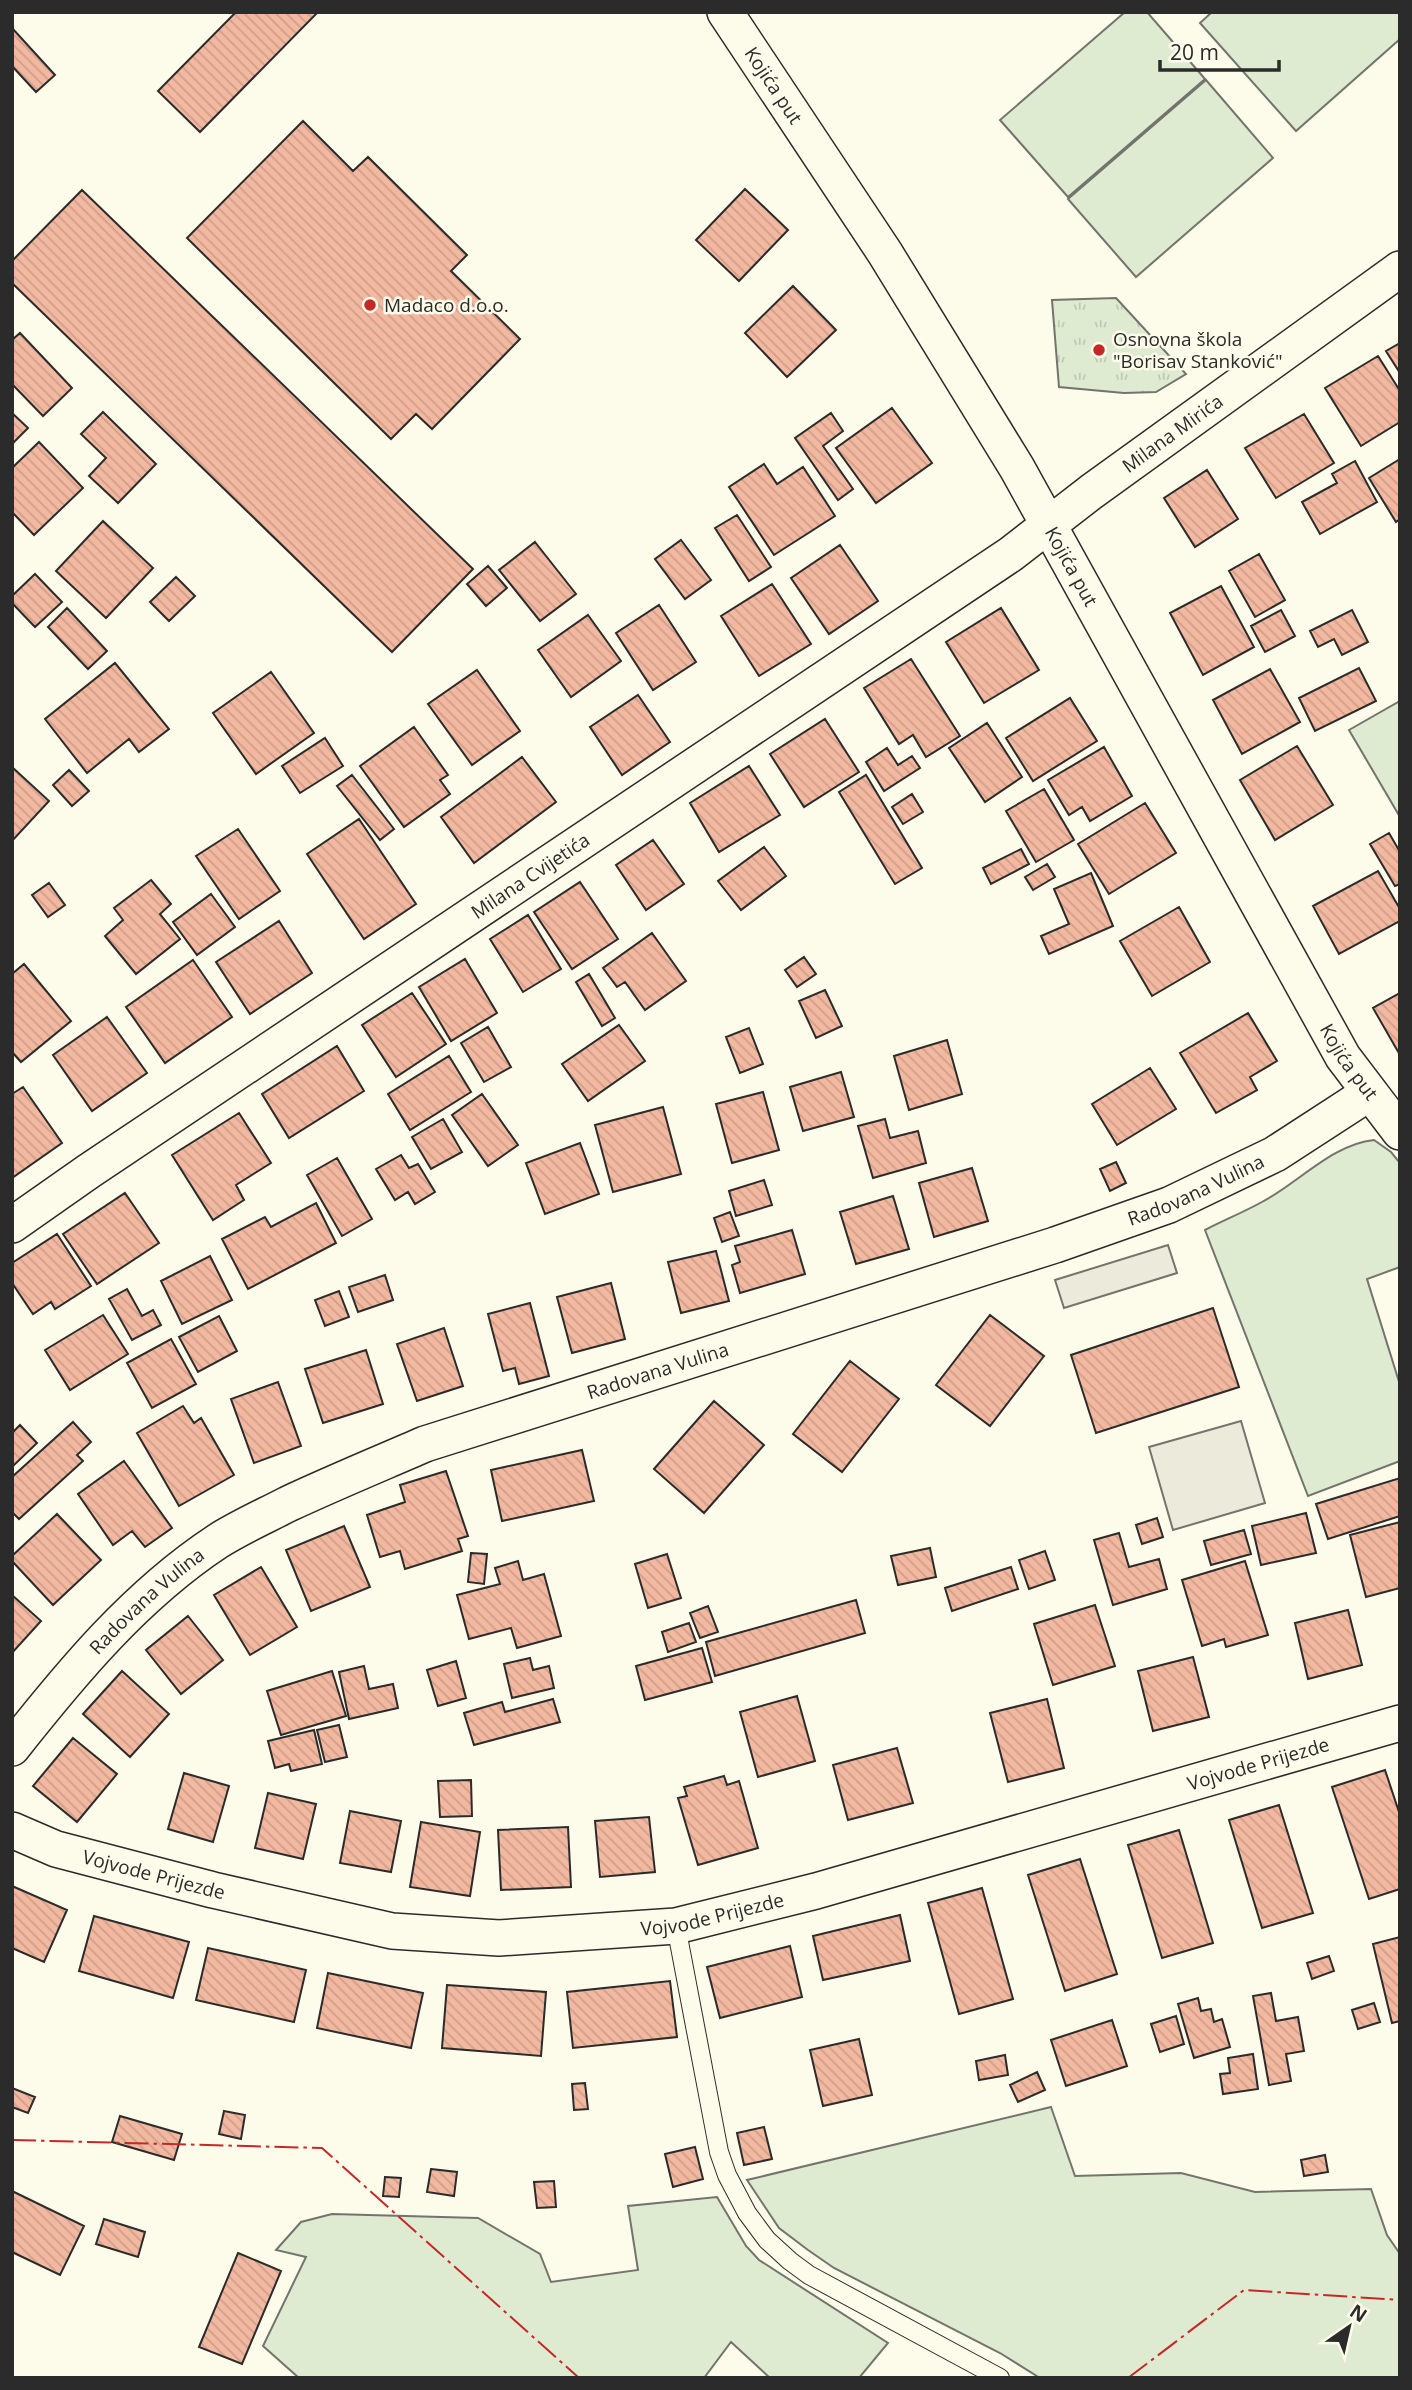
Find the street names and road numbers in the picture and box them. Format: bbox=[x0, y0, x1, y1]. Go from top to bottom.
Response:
street label: Kojića put bbox=[739, 42, 809, 129]
street label: Milana Mirića bbox=[1117, 388, 1228, 479]
street label: Kojića put bbox=[1039, 522, 1104, 611]
street label: Milana Cvijetića bbox=[466, 827, 595, 925]
street label: Kojića put bbox=[1314, 1019, 1384, 1106]
street label: Radovana Vulina bbox=[1124, 1148, 1268, 1232]
street label: Radovana Vulina bbox=[583, 1336, 732, 1405]
street label: Radovana Vulina bbox=[83, 1542, 209, 1660]
street label: Vojvode Prijezde bbox=[1184, 1731, 1332, 1796]
street label: Vojvode Prijezde bbox=[80, 1843, 228, 1905]
street label: Vojvode Prijezde bbox=[640, 1887, 787, 1941]

